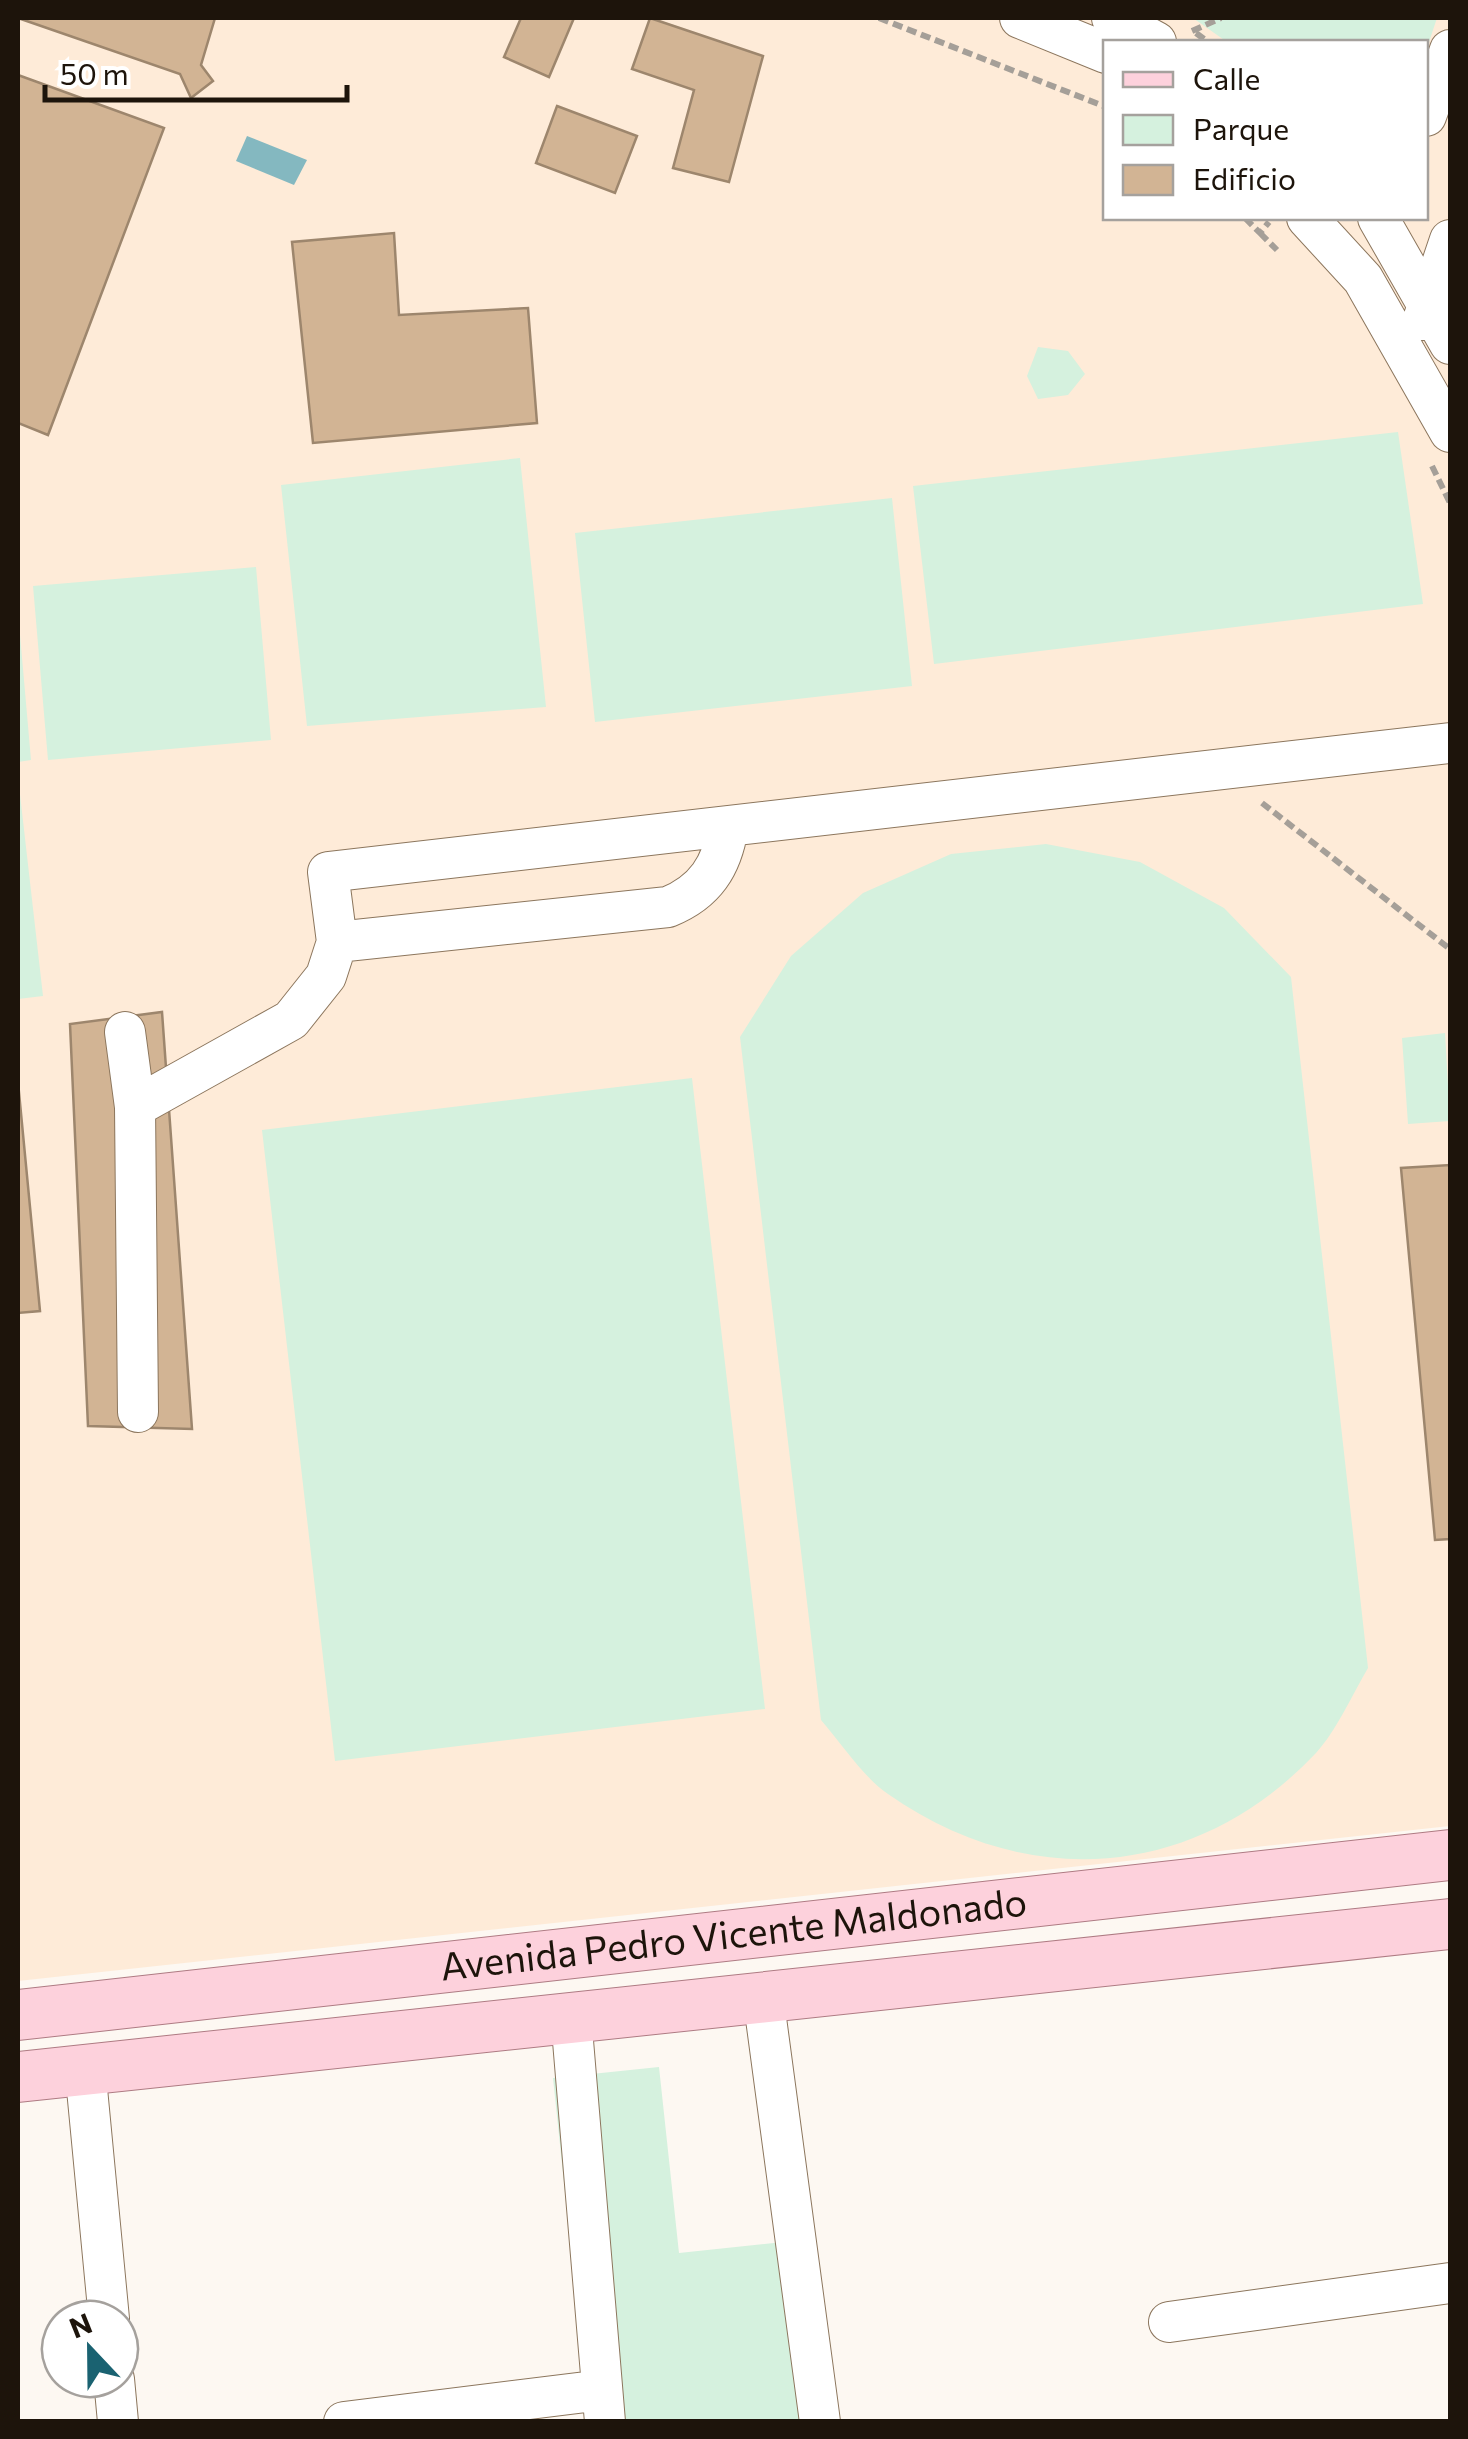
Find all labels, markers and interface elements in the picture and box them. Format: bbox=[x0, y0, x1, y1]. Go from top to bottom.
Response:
scale bar bbox=[45, 40, 348, 102]
legend bbox=[1103, 40, 1428, 220]
text: 50 m bbox=[60, 54, 129, 91]
text: Calle bbox=[1193, 59, 1260, 96]
text: Parque bbox=[1193, 109, 1289, 146]
text: Edificio bbox=[1193, 159, 1296, 196]
street label: Avenida Pedro Vicente Maldonado bbox=[438, 1876, 1029, 1989]
north arrow bbox=[40, 2299, 140, 2399]
text: N bbox=[64, 2305, 96, 2345]

